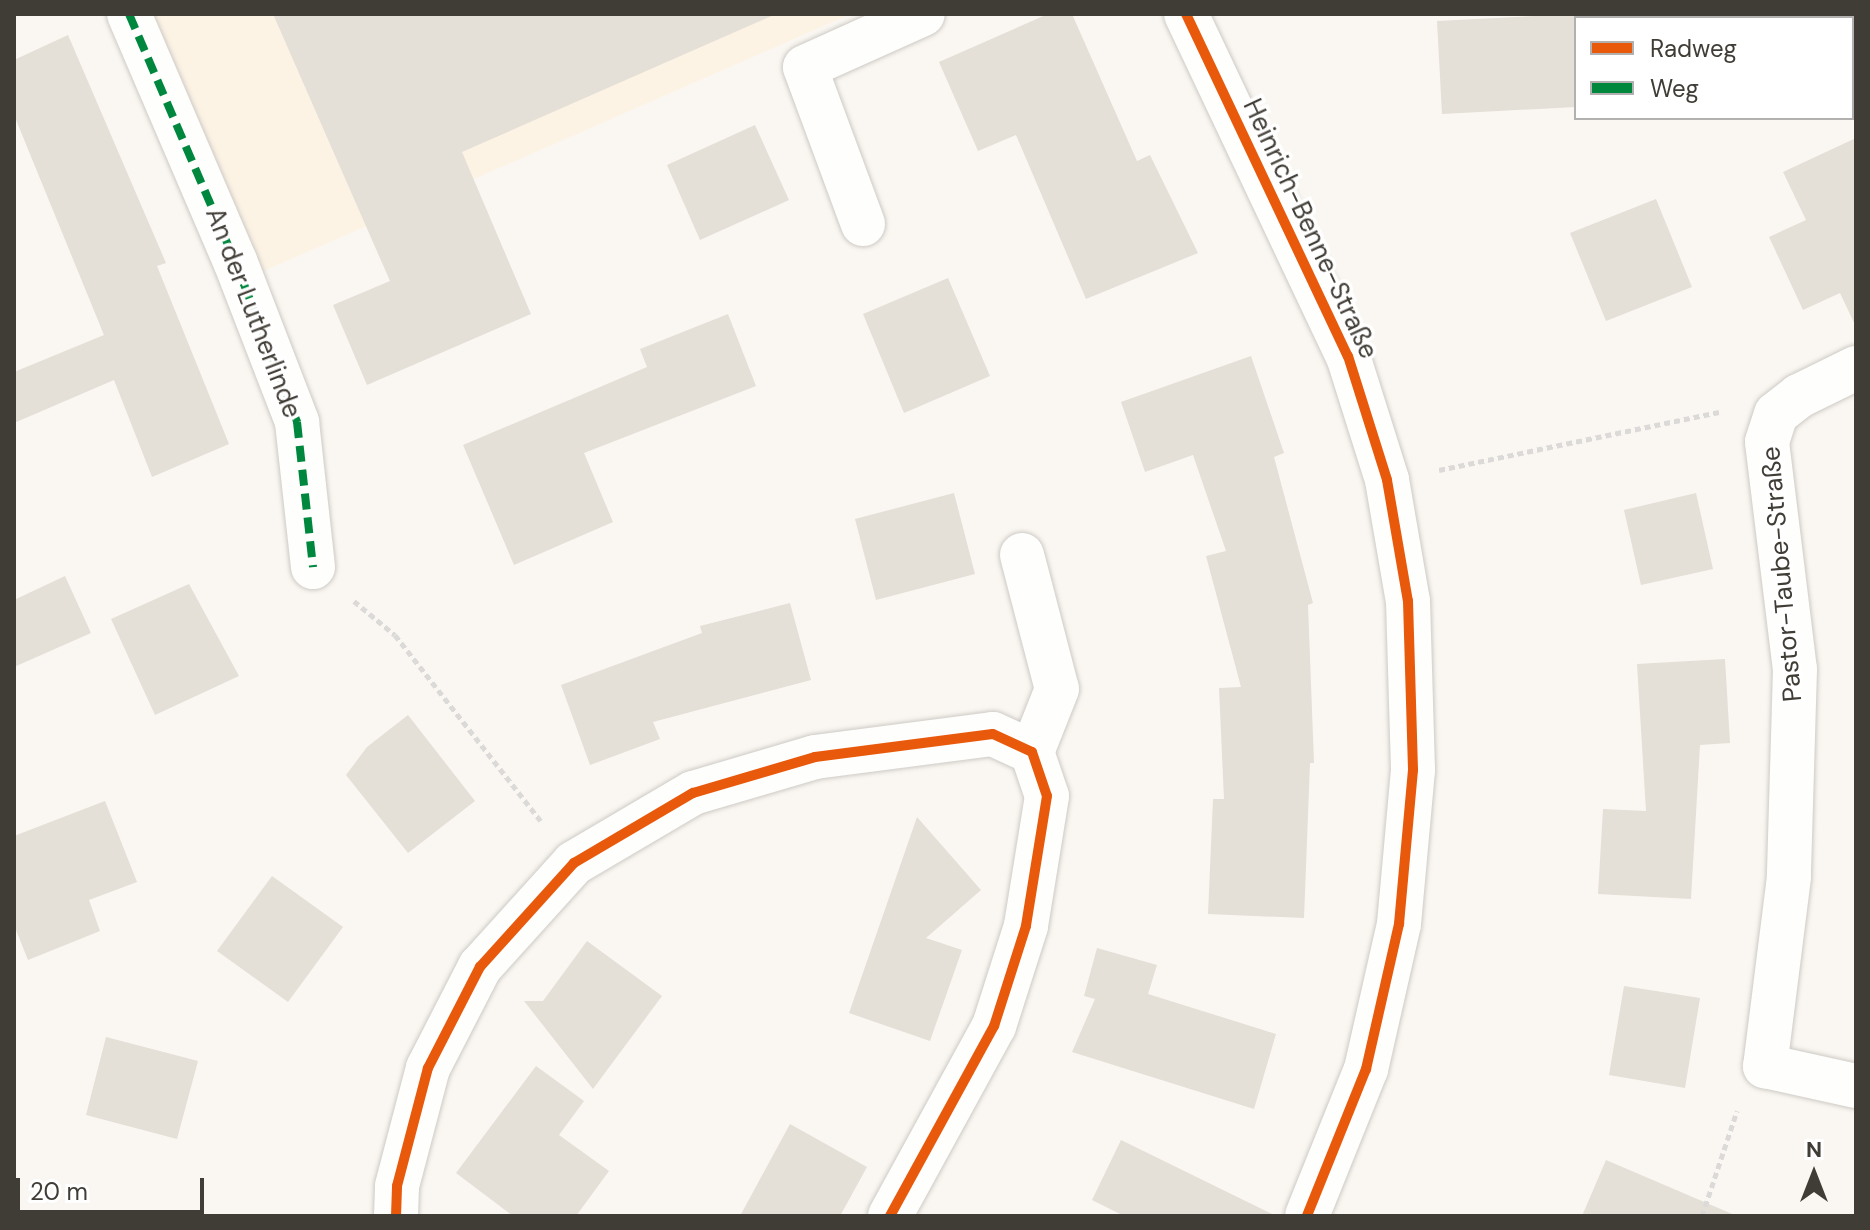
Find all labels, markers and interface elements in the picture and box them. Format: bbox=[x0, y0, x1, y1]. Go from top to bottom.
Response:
legend bbox=[1574, 16, 1854, 120]
text: Radweg bbox=[1650, 33, 1737, 64]
text: Weg bbox=[1650, 73, 1699, 104]
street label: Heinrich-Benne-Straße bbox=[1236, 94, 1384, 364]
street label: An der Lutherlinde bbox=[199, 203, 307, 423]
street label: Pastor-Taube-Straße bbox=[1755, 445, 1809, 703]
north arrow bbox=[1774, 1134, 1854, 1214]
text: N bbox=[1806, 1135, 1822, 1164]
scale bar bbox=[20, 1162, 208, 1212]
text: 20 m bbox=[30, 1176, 88, 1207]

